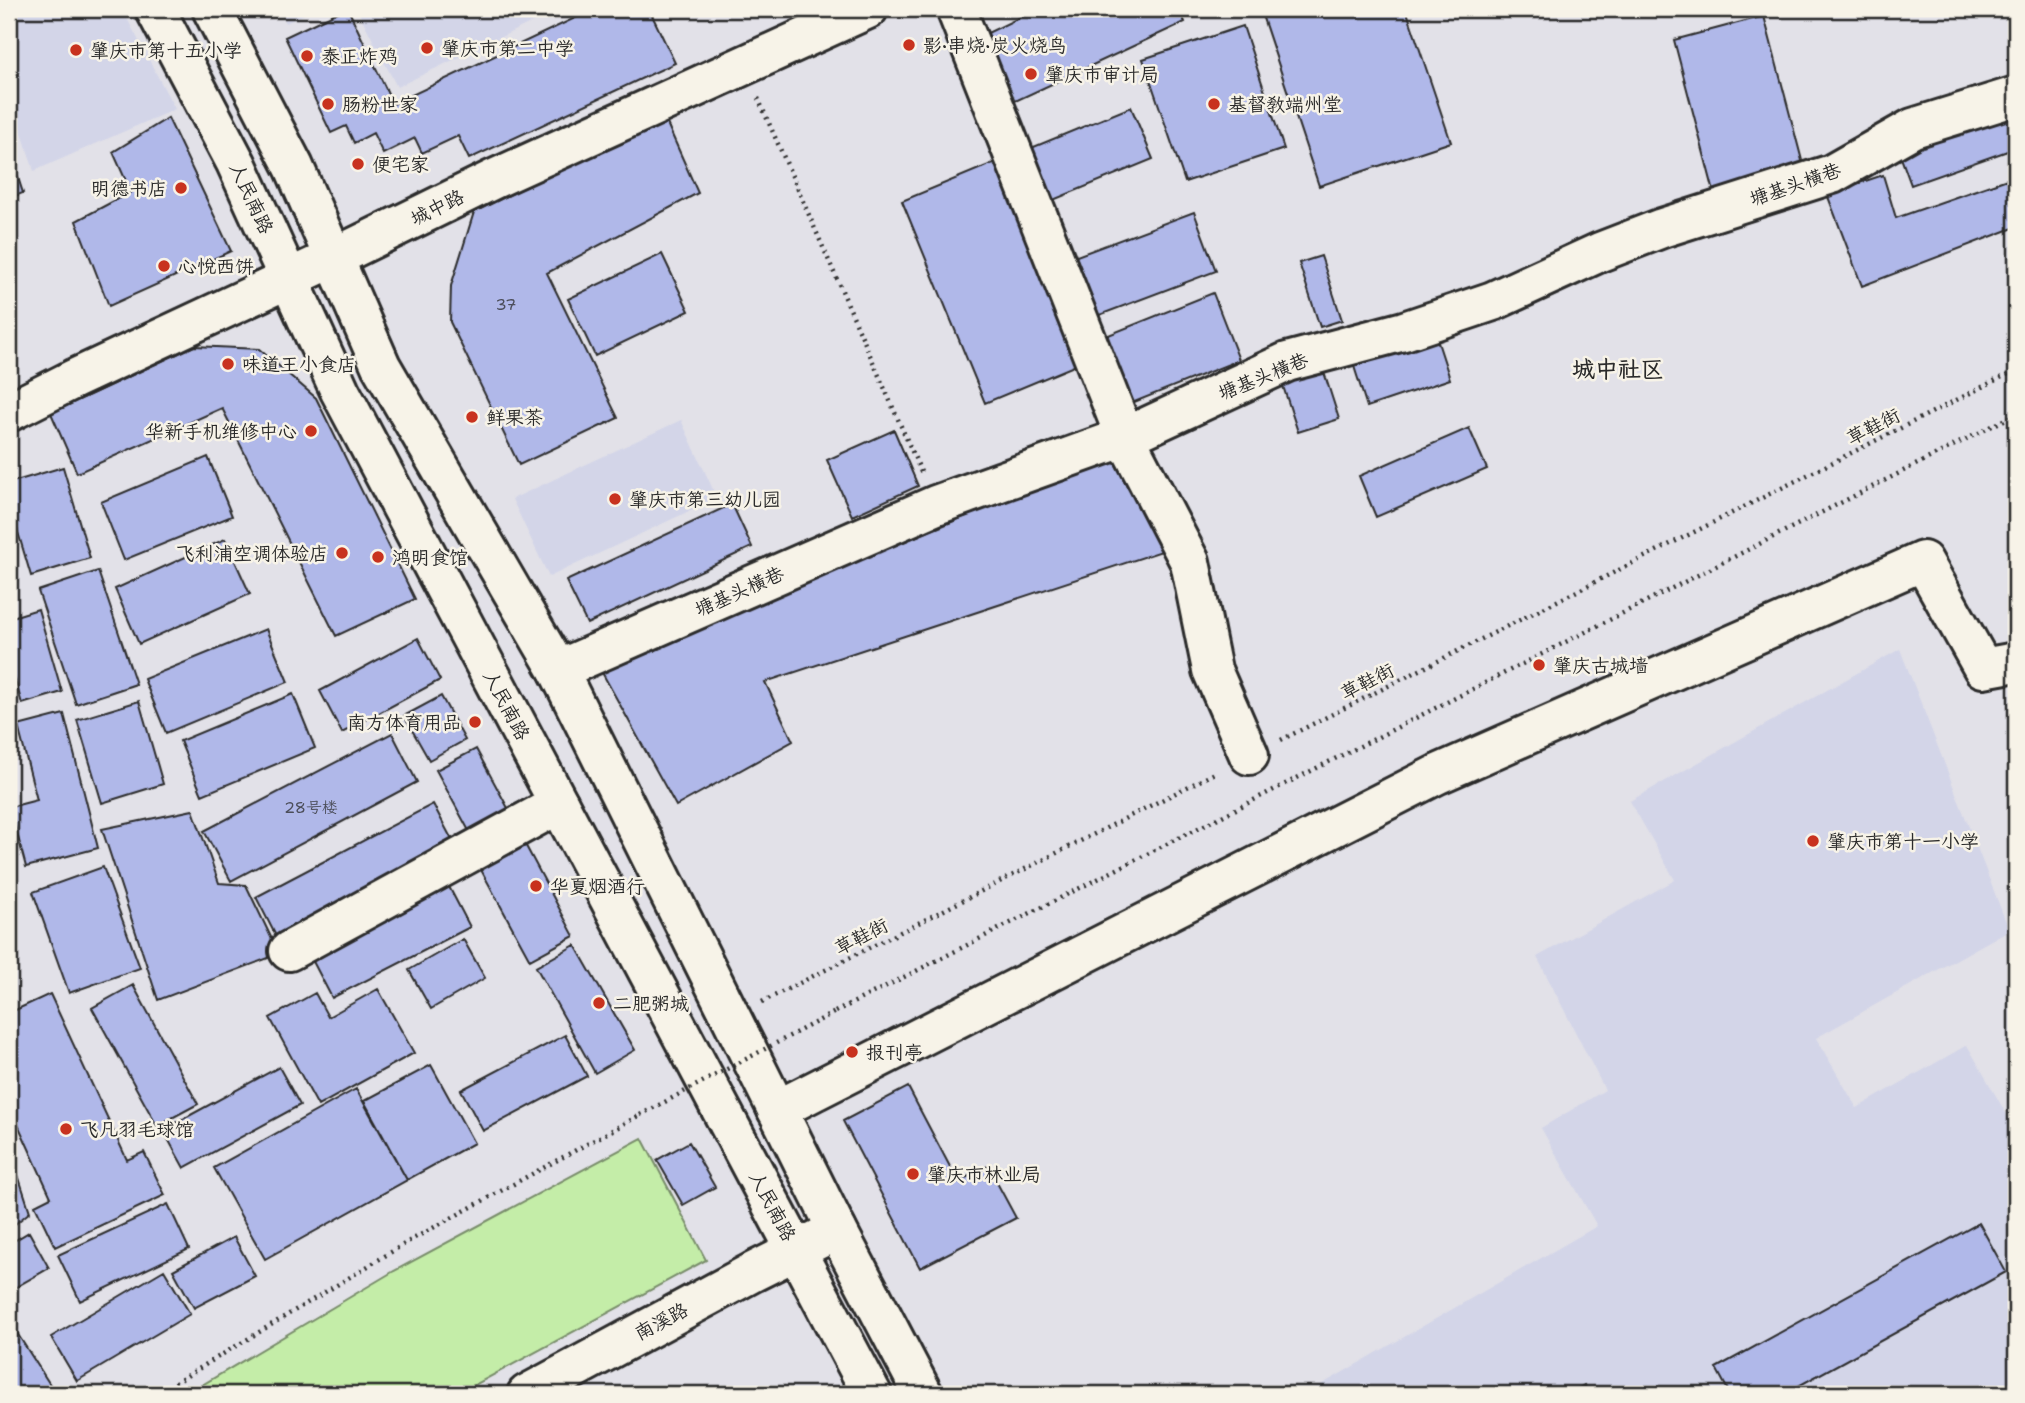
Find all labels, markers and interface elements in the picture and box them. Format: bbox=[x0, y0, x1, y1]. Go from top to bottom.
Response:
place label: 影·串烧·炭火烧鸟 bbox=[923, 33, 1067, 58]
place label: 肇庆市第二中学 bbox=[441, 36, 574, 61]
marker: 影·串烧·炭火烧鸟 bbox=[901, 37, 917, 53]
place label: 肇庆市第十五小学 bbox=[90, 38, 242, 63]
marker: 肇庆市第二中学 bbox=[419, 40, 435, 56]
marker: 肇庆市第十五小学 bbox=[68, 42, 84, 58]
place label: 泰正炸鸡 bbox=[321, 44, 397, 69]
marker: 泰正炸鸡 bbox=[299, 48, 315, 64]
place label: 肇庆市审计局 bbox=[1045, 62, 1159, 87]
marker: 肇庆市审计局 bbox=[1023, 66, 1039, 82]
place label: 肠粉世家 bbox=[342, 92, 418, 117]
place label: 基督教端州堂 bbox=[1228, 92, 1342, 117]
marker: 肠粉世家 bbox=[320, 96, 336, 112]
marker: 基督教端州堂 bbox=[1206, 96, 1222, 112]
place label: 便宅家 bbox=[372, 152, 429, 177]
marker: 便宅家 bbox=[350, 156, 366, 172]
street label: 塘基头横巷 bbox=[1746, 157, 1844, 212]
street label: 人民南路 bbox=[224, 158, 279, 238]
place label: 明德书店 bbox=[91, 176, 167, 201]
marker: 明德书店 bbox=[173, 180, 189, 196]
street label: 城中路 bbox=[406, 184, 468, 231]
place label: 心悦西饼 bbox=[178, 254, 254, 279]
marker: 心悦西饼 bbox=[156, 258, 172, 274]
house number: 37 bbox=[495, 294, 517, 315]
street label: 塘基头横巷 bbox=[1214, 347, 1312, 406]
place label: 味道王小食店 bbox=[242, 352, 356, 377]
district label: 城中社区 bbox=[1572, 354, 1664, 384]
marker: 味道王小食店 bbox=[220, 356, 236, 372]
street label: 草鞋街 bbox=[1842, 402, 1904, 451]
place label: 鲜果茶 bbox=[486, 405, 543, 430]
marker: 鲜果茶 bbox=[464, 409, 480, 425]
place label: 华新手机维修中心 bbox=[145, 419, 297, 444]
marker: 华新手机维修中心 bbox=[303, 423, 319, 439]
place label: 肇庆市第三幼儿园 bbox=[629, 487, 781, 512]
marker: 肇庆市第三幼儿园 bbox=[607, 491, 623, 507]
place label: 飞利浦空调体验店 bbox=[176, 541, 328, 566]
marker: 飞利浦空调体验店 bbox=[334, 545, 350, 561]
place label: 鸿明食馆 bbox=[392, 545, 468, 570]
marker: 鸿明食馆 bbox=[370, 549, 386, 565]
street label: 塘基头横巷 bbox=[691, 561, 788, 622]
place label: 肇庆古城墙 bbox=[1553, 653, 1648, 678]
street label: 草鞋街 bbox=[1336, 657, 1398, 706]
marker: 肇庆古城墙 bbox=[1531, 657, 1547, 673]
street label: 人民南路 bbox=[478, 666, 535, 745]
place label: 南方体育用品 bbox=[347, 710, 461, 735]
marker: 南方体育用品 bbox=[467, 714, 483, 730]
house number: 28号楼 bbox=[284, 797, 338, 818]
place label: 肇庆市第十一小学 bbox=[1827, 829, 1979, 854]
marker: 肇庆市第十一小学 bbox=[1805, 833, 1821, 849]
place label: 华夏烟酒行 bbox=[550, 874, 645, 899]
marker: 华夏烟酒行 bbox=[528, 878, 544, 894]
street label: 草鞋街 bbox=[830, 912, 892, 961]
place label: 二肥粥城 bbox=[613, 991, 689, 1016]
marker: 二肥粥城 bbox=[591, 995, 607, 1011]
place label: 报刊亭 bbox=[866, 1040, 923, 1065]
marker: 报刊亭 bbox=[844, 1044, 860, 1060]
place label: 飞凡羽毛球馆 bbox=[80, 1117, 194, 1142]
marker: 飞凡羽毛球馆 bbox=[58, 1121, 74, 1137]
place label: 肇庆市林业局 bbox=[927, 1162, 1041, 1187]
marker: 肇庆市林业局 bbox=[905, 1166, 921, 1182]
street label: 人民南路 bbox=[744, 1167, 801, 1246]
street label: 南溪路 bbox=[630, 1297, 692, 1346]

